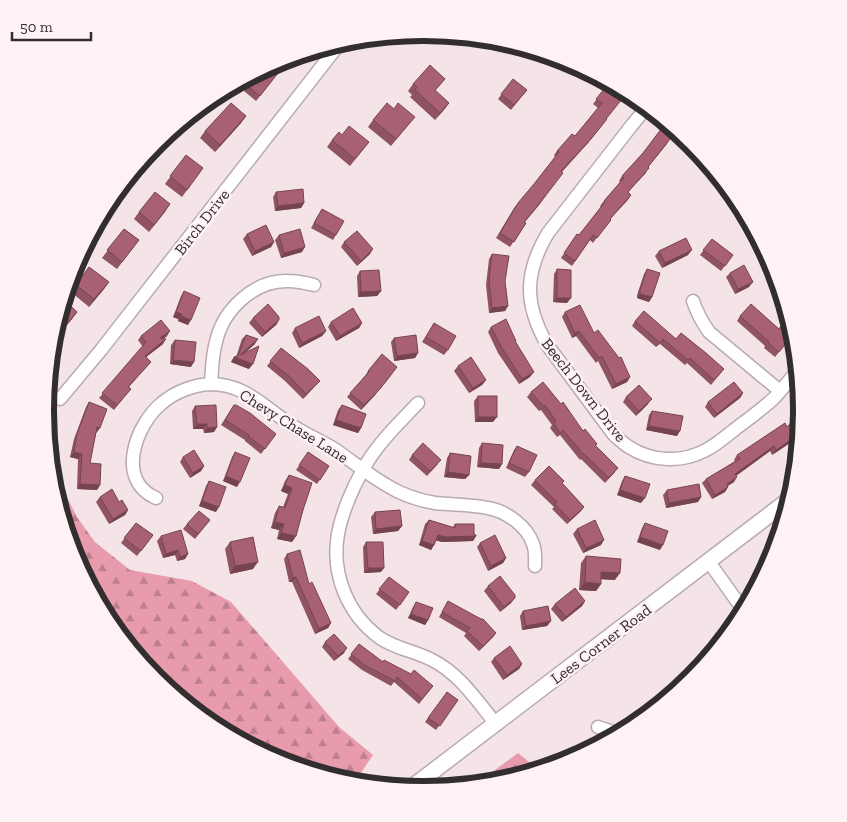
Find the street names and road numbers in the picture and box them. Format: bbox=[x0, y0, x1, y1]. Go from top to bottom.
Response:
street label: Birch Drive bbox=[170, 185, 234, 259]
street label: Beech Down Drive bbox=[538, 334, 630, 446]
street label: Chevy Chase Lane bbox=[236, 385, 352, 467]
street label: Lees Corner Road bbox=[547, 600, 655, 688]

